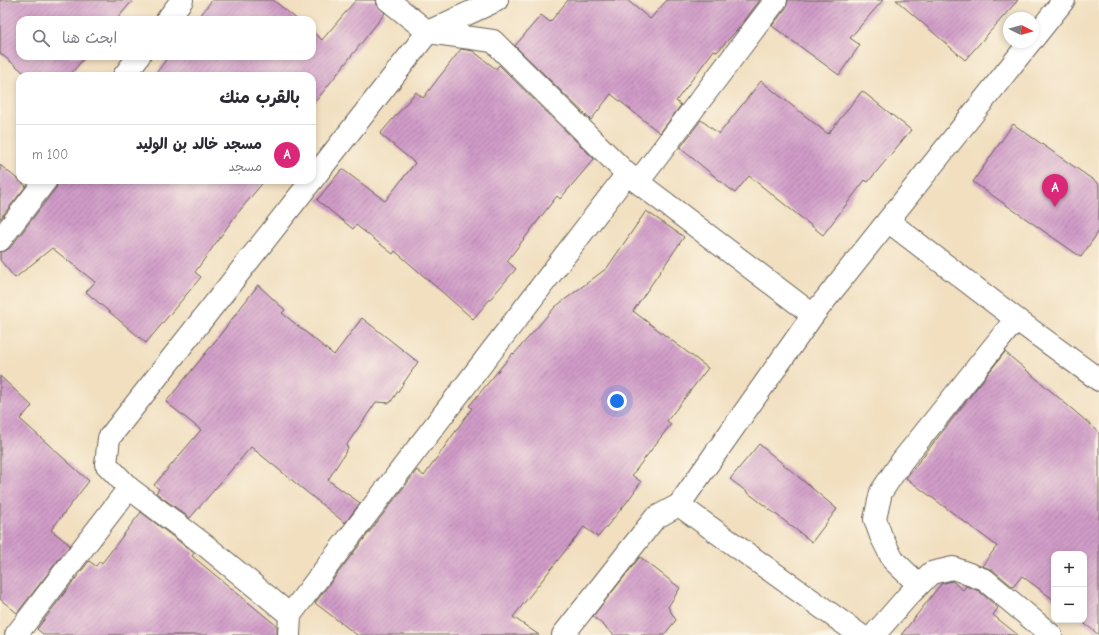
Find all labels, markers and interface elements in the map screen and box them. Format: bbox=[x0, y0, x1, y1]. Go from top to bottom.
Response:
north arrow bbox=[1003, 12, 1039, 48]
search box bbox=[16, 16, 316, 60]
icon: search bbox=[30, 27, 52, 49]
text: ابحث هنا bbox=[62, 29, 117, 47]
text: بالقرب منك bbox=[219, 88, 300, 107]
text: مسجد خالد بن الوليد bbox=[136, 135, 262, 153]
text: 100 m bbox=[32, 147, 68, 162]
text: A bbox=[283, 147, 291, 162]
text: مسجد bbox=[229, 159, 262, 174]
pin: A bbox=[1042, 174, 1068, 207]
your location bbox=[607, 391, 627, 411]
map controls bbox=[1051, 551, 1087, 623]
button: + bbox=[1051, 551, 1087, 587]
button: − bbox=[1051, 587, 1087, 623]

